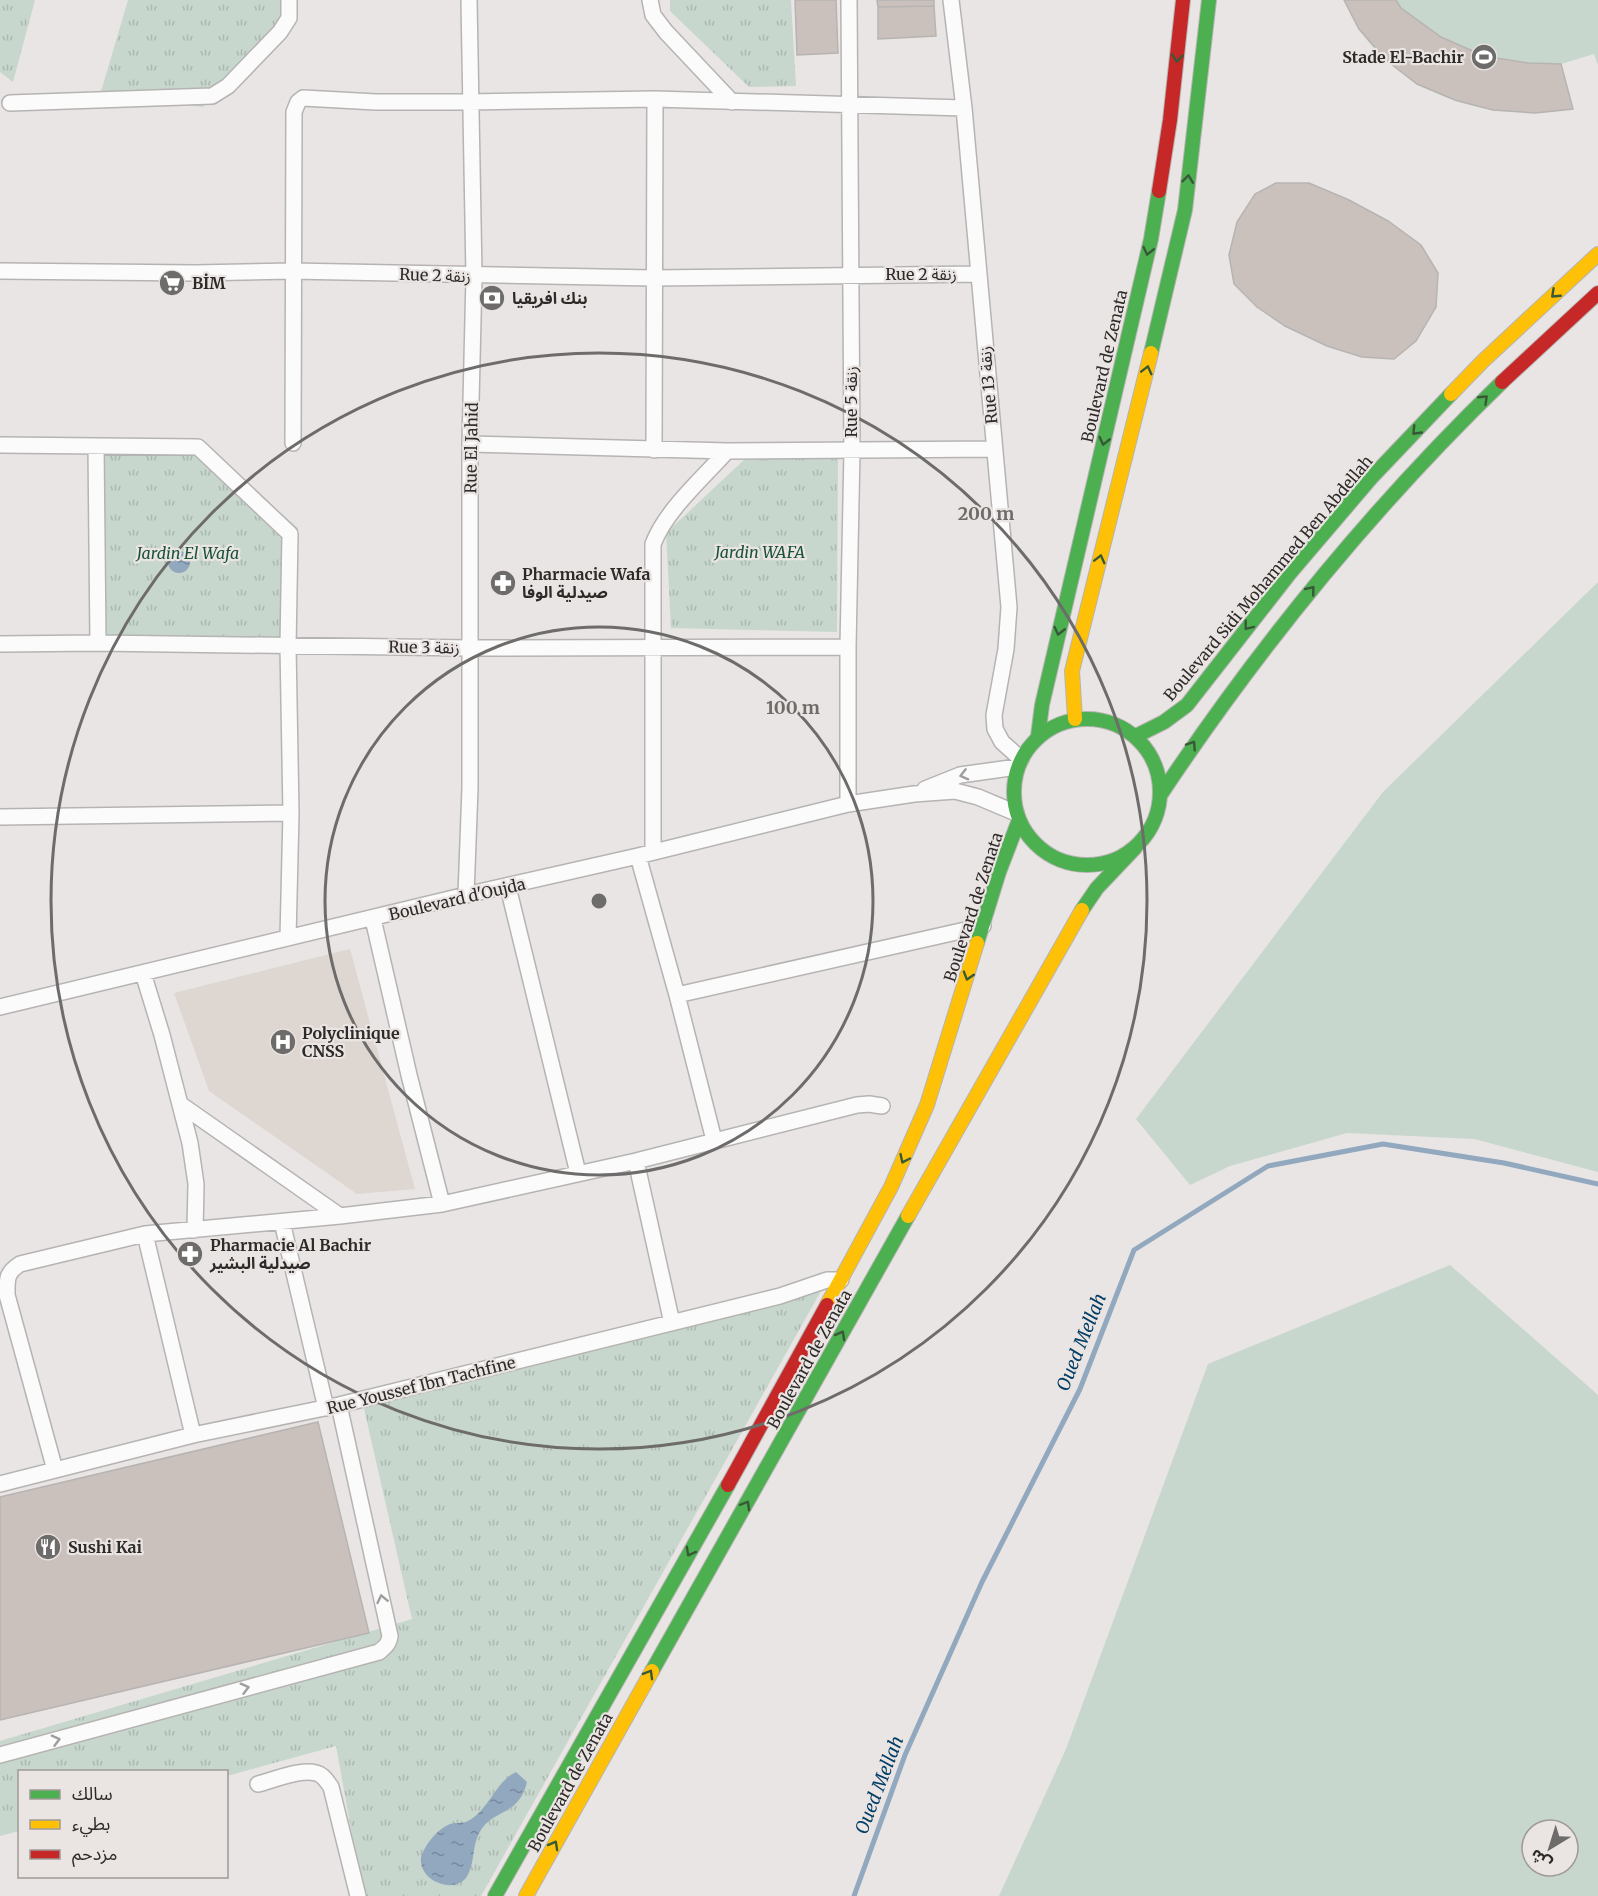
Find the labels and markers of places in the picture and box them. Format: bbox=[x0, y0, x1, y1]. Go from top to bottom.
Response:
sports icon: Stade El-Bachir bbox=[1469, 42, 1499, 72]
place label: Stade El-Bachir bbox=[1342, 47, 1465, 67]
supermarket icon: BİM bbox=[157, 268, 187, 298]
place label: BİM bbox=[192, 273, 226, 293]
bank icon: بنك افريقيا bbox=[477, 283, 507, 313]
place label: بنك افريقيا bbox=[512, 288, 588, 308]
place label: Pharmacie Wafa صيدلية الوفا bbox=[522, 564, 650, 602]
pharmacy icon: Pharmacie Wafa صيدلية الوفا bbox=[488, 568, 518, 598]
centre of rings bbox=[589, 891, 609, 911]
place label: Polyclinique CNSS bbox=[302, 1023, 400, 1061]
hospital icon: Polyclinique CNSS bbox=[268, 1027, 298, 1057]
place label: Pharmacie Al Bachir صيدلية البشير bbox=[209, 1235, 372, 1273]
pharmacy icon: Pharmacie Al Bachir صيدلية البشير bbox=[175, 1239, 205, 1269]
restaurant icon: Sushi Kai bbox=[33, 1532, 63, 1562]
place label: Sushi Kai bbox=[68, 1537, 142, 1557]

